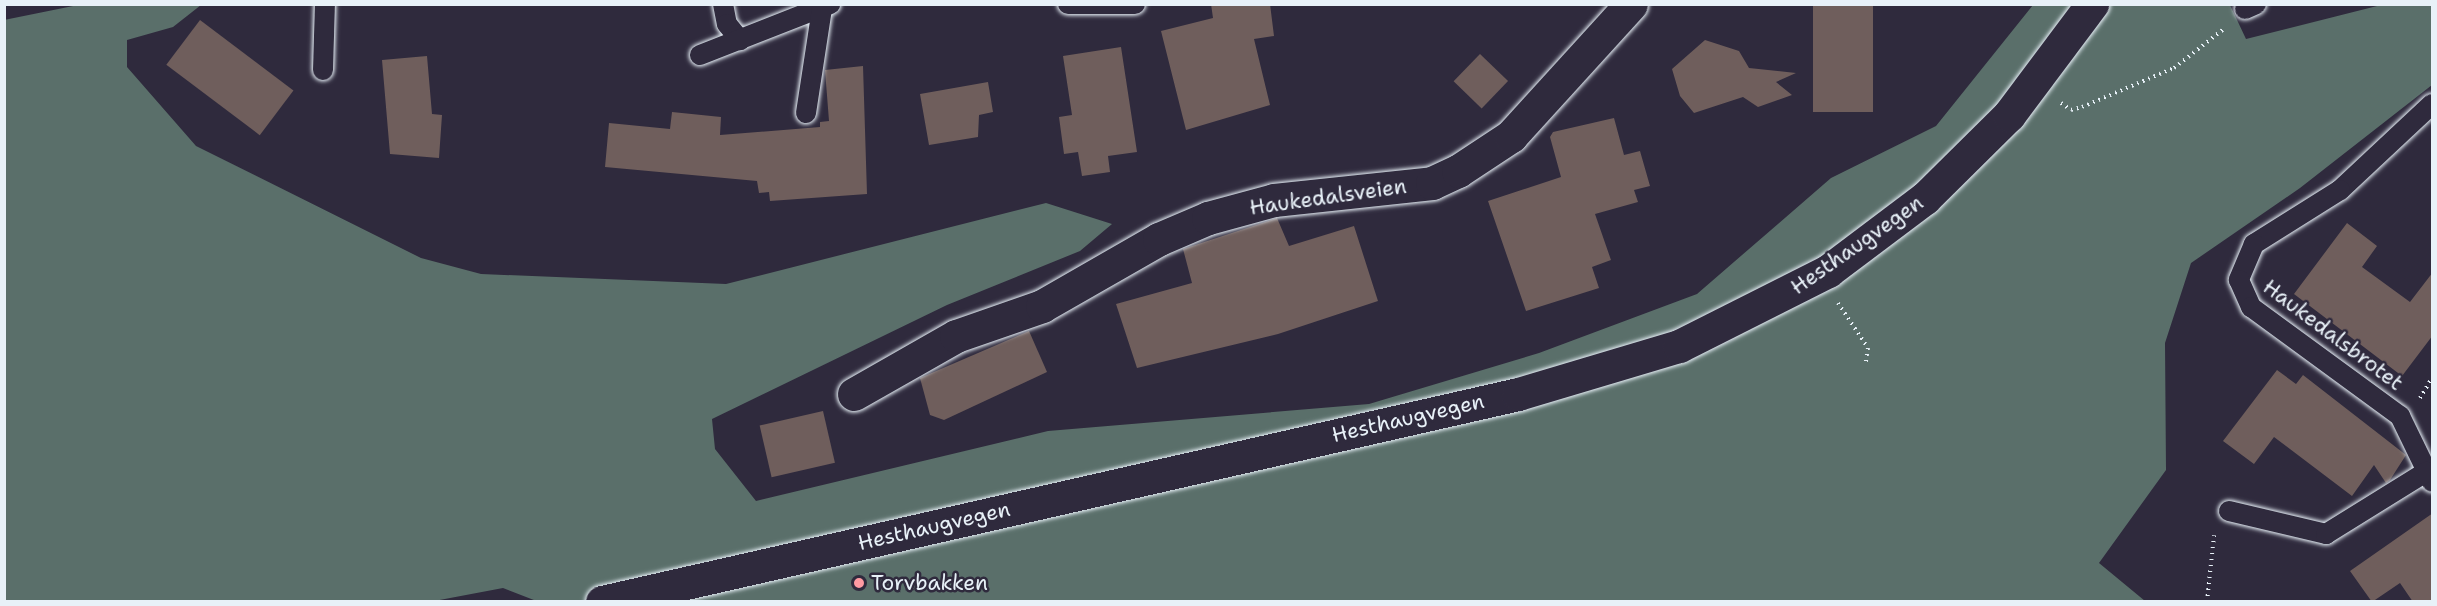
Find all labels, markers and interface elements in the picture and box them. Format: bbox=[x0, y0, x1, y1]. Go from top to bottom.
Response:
street label: Haukedalsveien bbox=[1248, 174, 1408, 220]
street label: Hesthaugvegen bbox=[1786, 190, 1928, 300]
street label: Haukedalsbrotet bbox=[2258, 274, 2408, 396]
street label: Hesthaugvegen bbox=[1329, 388, 1487, 448]
street label: Hesthaugvegen bbox=[855, 496, 1013, 556]
place label: Torvbakken bbox=[871, 570, 988, 596]
marker: Torvbakken bbox=[852, 576, 866, 590]

